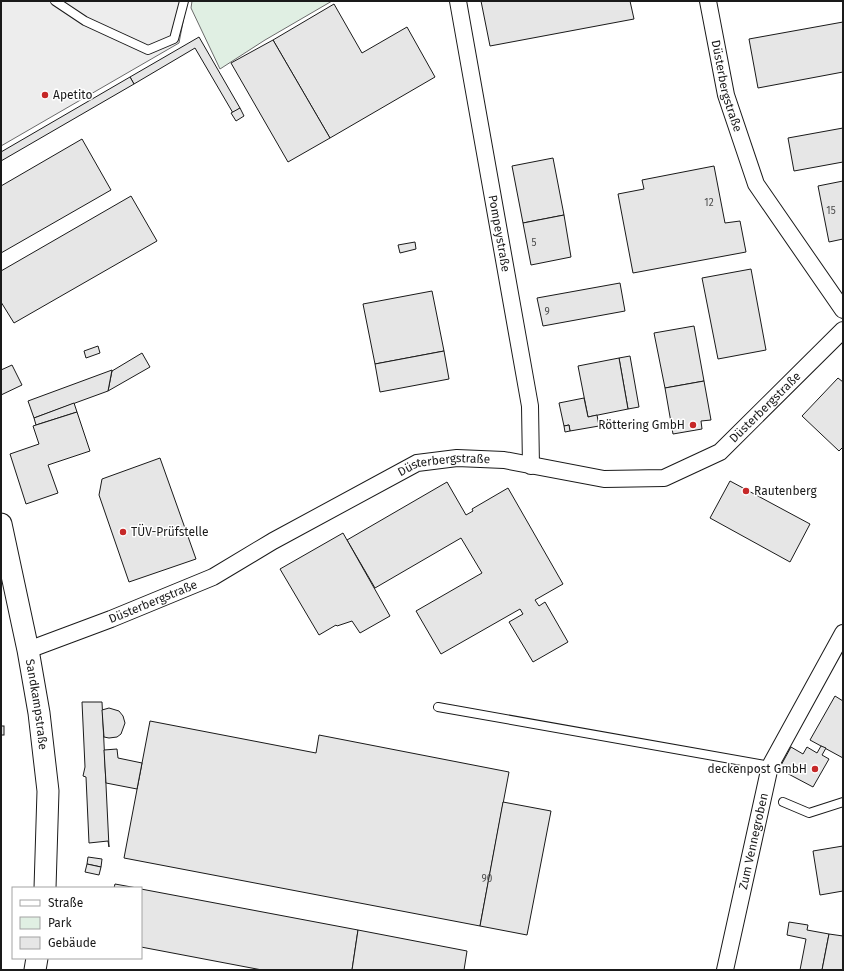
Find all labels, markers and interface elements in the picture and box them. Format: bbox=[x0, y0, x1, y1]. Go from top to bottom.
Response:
street label: Düsterbergstraße bbox=[709, 39, 745, 134]
place label: Apetito bbox=[53, 88, 92, 102]
marker: Apetito bbox=[40, 90, 50, 100]
street label: Pompeystraße bbox=[486, 194, 513, 273]
house number: 12 bbox=[704, 197, 714, 209]
house number: 15 bbox=[826, 205, 836, 217]
house number: 5 bbox=[531, 237, 537, 249]
house number: 9 bbox=[544, 306, 550, 318]
street label: Düsterbergstraße bbox=[727, 369, 803, 446]
place label: Röttering GmbH bbox=[598, 418, 685, 432]
marker: Röttering GmbH bbox=[688, 420, 698, 430]
street label: Düsterbergstraße bbox=[395, 451, 490, 479]
place label: Rautenberg bbox=[754, 484, 817, 498]
marker: Rautenberg bbox=[741, 486, 751, 496]
place label: TÜV-Prüfstelle bbox=[131, 523, 208, 539]
marker: TÜV-Prüfstelle bbox=[118, 527, 128, 537]
street label: Düsterbergstraße bbox=[107, 577, 199, 626]
street label: Sandkampstraße bbox=[23, 658, 50, 751]
place label: deckenpost GmbH bbox=[708, 762, 807, 776]
marker: deckenpost GmbH bbox=[810, 764, 820, 774]
street label: Zum Vennegroben bbox=[736, 792, 771, 891]
house number: 90 bbox=[482, 873, 493, 885]
legend bbox=[12, 887, 142, 959]
text: Straße bbox=[48, 896, 83, 910]
text: Park bbox=[48, 916, 72, 930]
text: Gebäude bbox=[48, 936, 96, 950]

